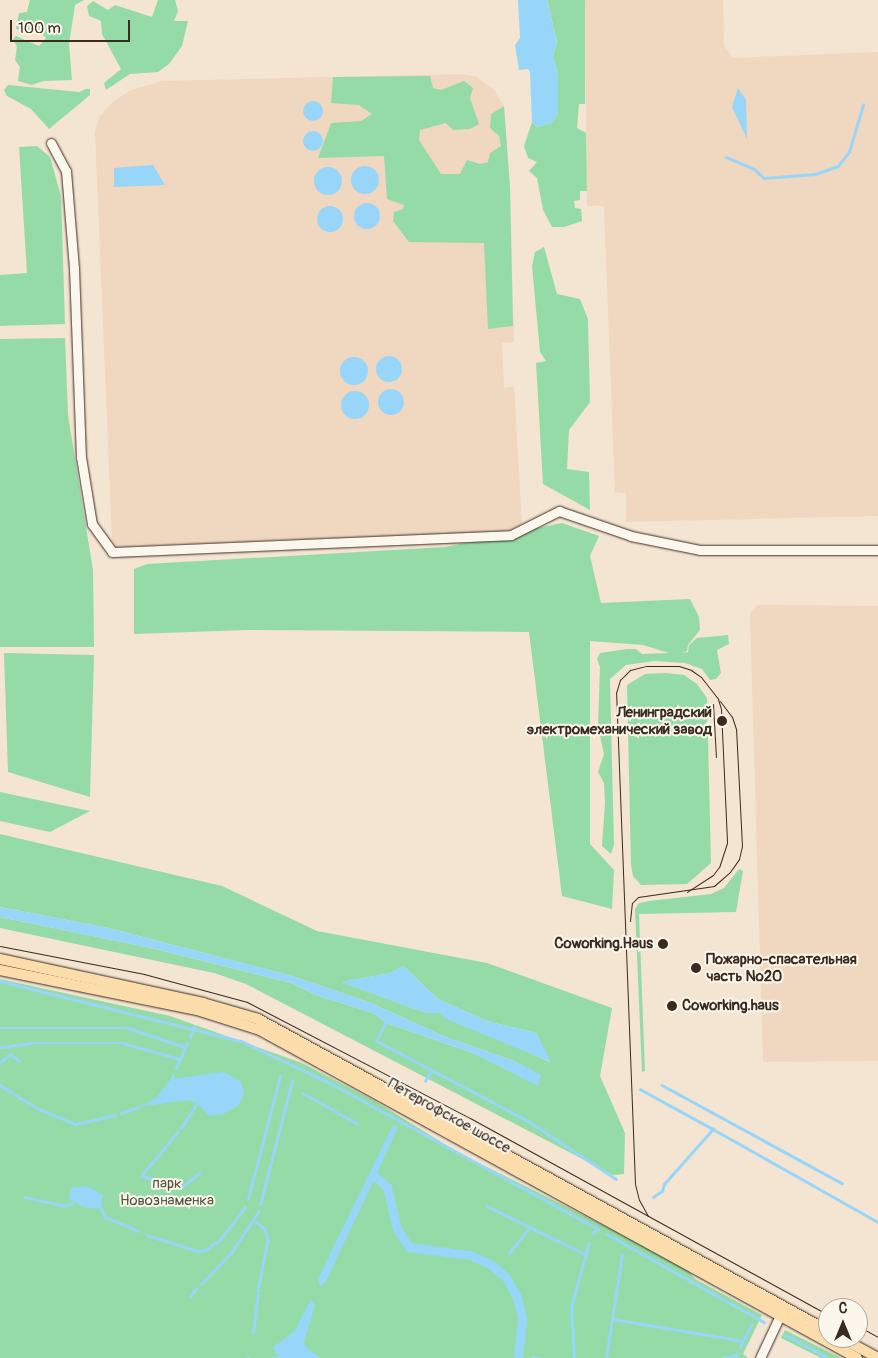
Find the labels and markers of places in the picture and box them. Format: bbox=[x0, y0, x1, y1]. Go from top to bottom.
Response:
place label: Ленинградский электромеханический завод bbox=[526, 703, 712, 738]
marker: Ленинградский электромеханический завод bbox=[716, 715, 728, 727]
place label: Coworking.Haus bbox=[554, 935, 653, 953]
marker: Coworking.Haus bbox=[657, 938, 669, 950]
place label: Пожарно-спасательная часть №20 bbox=[706, 950, 857, 985]
marker: Пожарно-спасательная часть №20 bbox=[690, 962, 702, 974]
place label: Coworking.haus bbox=[682, 997, 779, 1015]
marker: Coworking.haus bbox=[666, 1000, 678, 1012]

